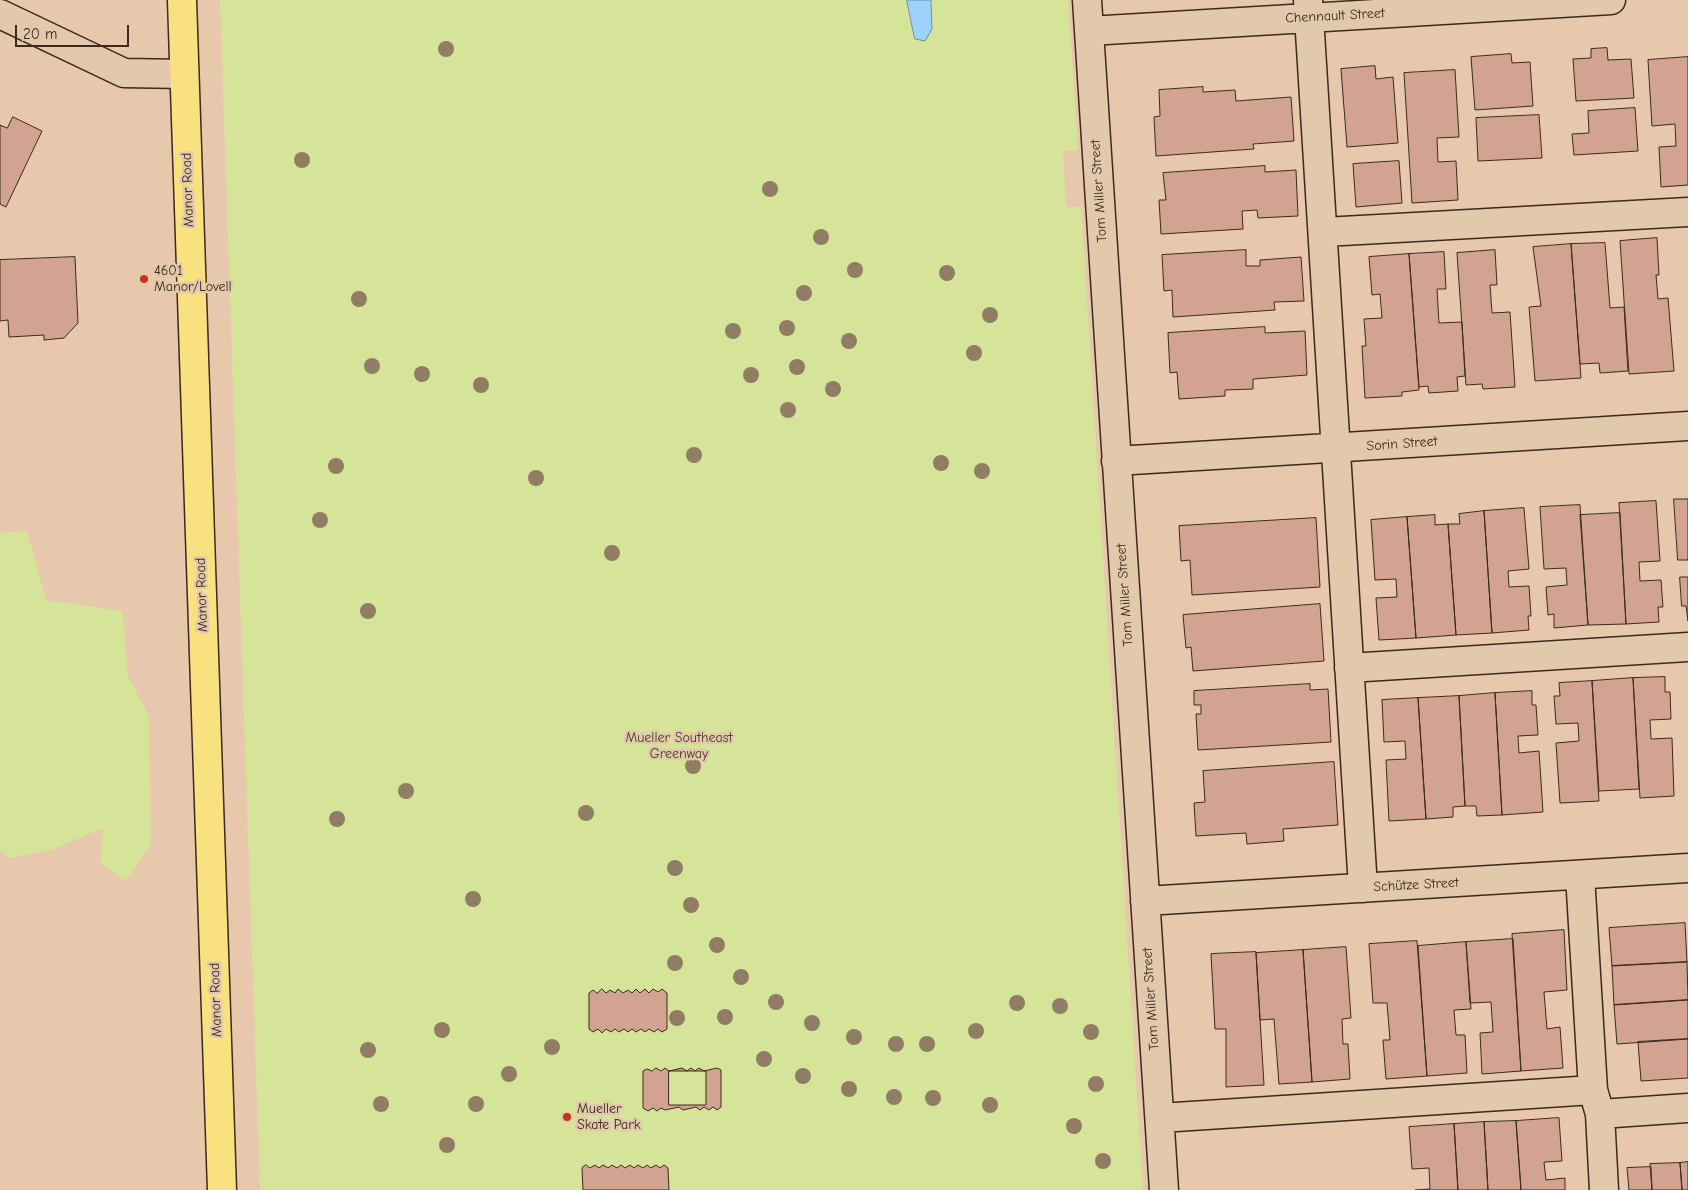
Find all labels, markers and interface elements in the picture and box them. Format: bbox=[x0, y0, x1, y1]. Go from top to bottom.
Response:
street label: Chennault Street bbox=[1285, 5, 1385, 27]
scale bar bbox=[18, 15, 131, 47]
text: 20 m bbox=[23, 25, 57, 43]
street label: Tom Miller Street bbox=[1087, 139, 1111, 243]
street label: Manor Road bbox=[178, 152, 198, 228]
place label: 4601 Manor/Lovell bbox=[154, 263, 232, 296]
marker: 4601 Manor/Lovell bbox=[138, 273, 150, 285]
street label: Sorin Street bbox=[1366, 433, 1438, 455]
street label: Tom Miller Street bbox=[1113, 543, 1137, 647]
street label: Manor Road bbox=[192, 557, 212, 633]
park label: Mueller Southeast Greenway bbox=[625, 730, 733, 762]
street label: Schütze Street bbox=[1373, 874, 1459, 896]
street label: Tom Miller Street bbox=[1139, 947, 1163, 1051]
street label: Manor Road bbox=[206, 962, 226, 1038]
place label: Mueller Skate Park bbox=[577, 1101, 641, 1134]
marker: Mueller Skate Park bbox=[561, 1111, 573, 1123]

